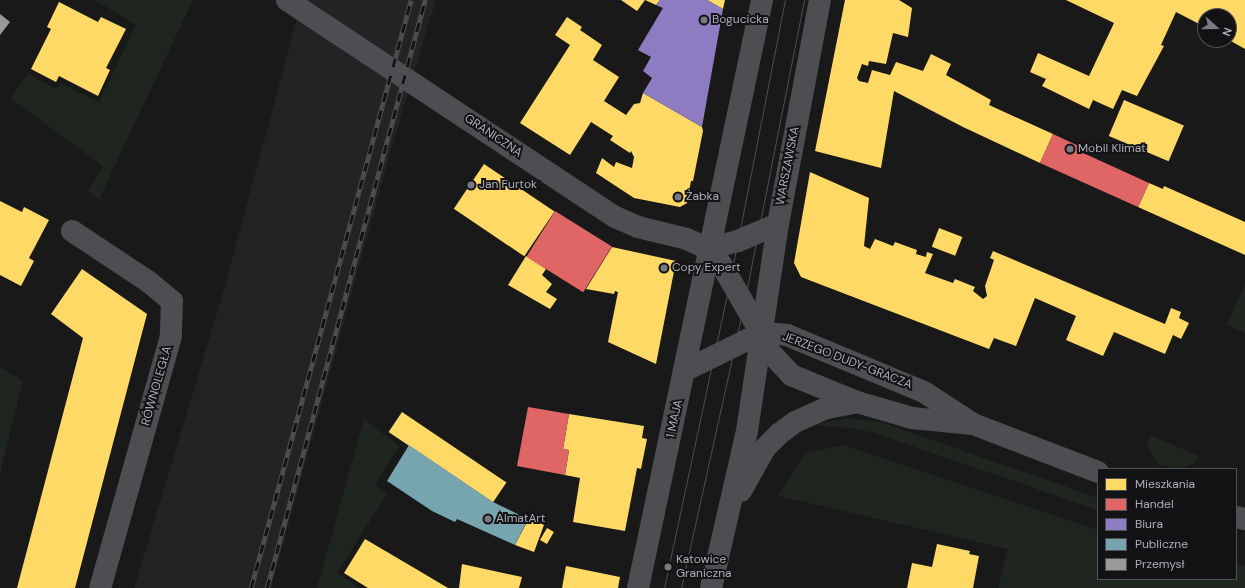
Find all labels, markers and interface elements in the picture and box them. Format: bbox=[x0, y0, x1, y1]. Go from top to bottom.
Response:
north arrow bbox=[1197, 8, 1237, 48]
place label: Bogucicka bbox=[712, 13, 769, 27]
marker: Bogucicka bbox=[699, 15, 709, 25]
text: N bbox=[1219, 26, 1235, 38]
street label: GRANICZNA bbox=[461, 111, 525, 161]
street label: WARSZAWSKA bbox=[773, 125, 803, 207]
place label: Mobil Klimat bbox=[1078, 142, 1146, 156]
marker: Mobil Klimat bbox=[1065, 144, 1075, 154]
place label: Jan Furtok bbox=[479, 178, 537, 192]
marker: Jan Furtok bbox=[466, 180, 476, 190]
place label: Żabka bbox=[686, 190, 719, 204]
marker: Żabka bbox=[673, 192, 683, 202]
place label: Copy Expert bbox=[672, 261, 741, 275]
marker: Copy Expert bbox=[659, 263, 669, 273]
street label: JERZEGO DUDY-GRACZA bbox=[780, 330, 914, 392]
street label: RÓWNOLEGŁA bbox=[139, 345, 175, 427]
street label: 1 MAJA bbox=[664, 399, 686, 439]
legend bbox=[1097, 468, 1237, 580]
text: Mieszkania bbox=[1135, 476, 1195, 492]
text: Handel bbox=[1135, 496, 1174, 512]
place label: AlmatArt bbox=[496, 512, 546, 526]
marker: AlmatArt bbox=[483, 514, 493, 524]
text: Biura bbox=[1135, 516, 1163, 532]
text: Publiczne bbox=[1135, 536, 1188, 552]
place label: Katowice Graniczna bbox=[676, 553, 732, 581]
text: Przemysł bbox=[1135, 556, 1185, 572]
marker: Katowice Graniczna bbox=[663, 562, 673, 572]

